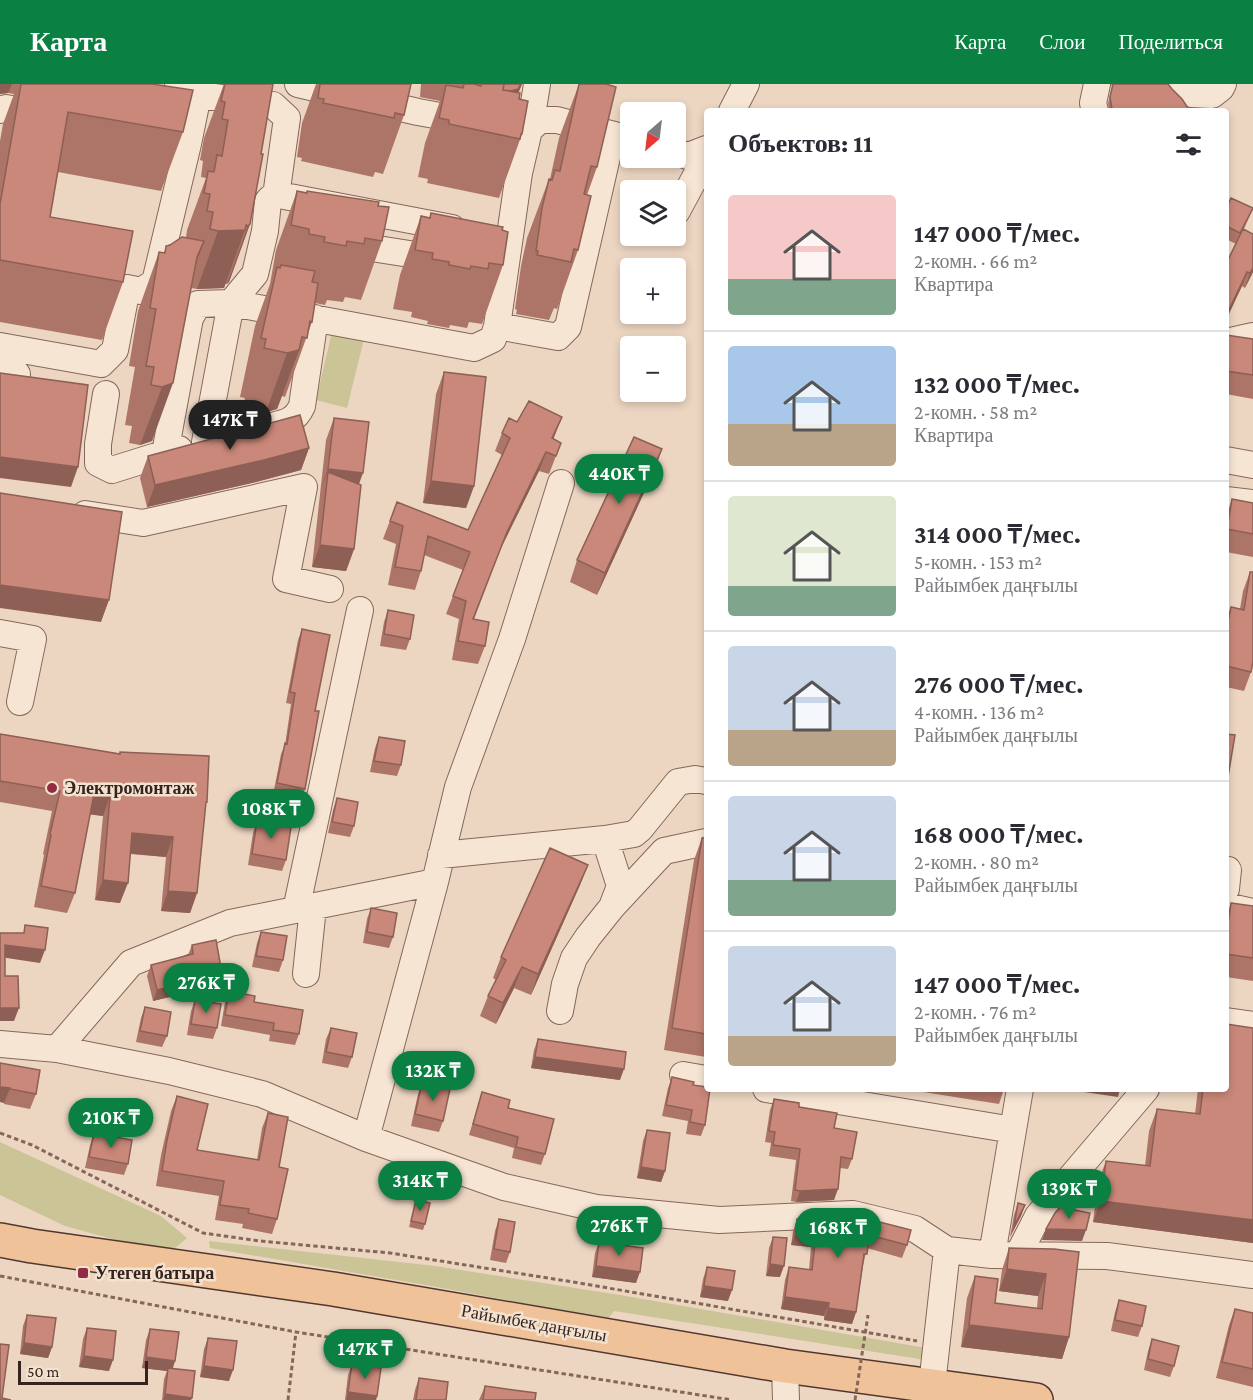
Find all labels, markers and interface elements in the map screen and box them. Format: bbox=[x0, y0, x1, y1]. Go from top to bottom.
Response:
text: Карта bbox=[30, 26, 107, 57]
text: Карта bbox=[954, 30, 1006, 54]
text: Слои bbox=[1039, 30, 1085, 54]
text: Поделиться bbox=[1118, 30, 1223, 54]
north arrow bbox=[620, 102, 686, 168]
map controls bbox=[620, 102, 686, 402]
icon: filters bbox=[1172, 128, 1205, 161]
text: Объектов: 11 bbox=[728, 129, 873, 158]
button: layers bbox=[620, 180, 686, 246]
icon: home bbox=[776, 219, 848, 291]
text: 147 000 ₸/мес. bbox=[914, 219, 1080, 248]
text: 2-комн. · 66 m² bbox=[914, 250, 1037, 272]
button: + bbox=[620, 258, 686, 324]
text: Квартира bbox=[914, 273, 993, 295]
button: − bbox=[620, 336, 686, 402]
icon: home bbox=[776, 370, 848, 442]
text: 132 000 ₸/мес. bbox=[914, 370, 1080, 399]
pin: 147K ₸ bbox=[181, 400, 279, 451]
text: 2-комн. · 58 m² bbox=[914, 401, 1037, 423]
text: 147K ₸ bbox=[202, 408, 258, 430]
text: Квартира bbox=[914, 424, 993, 446]
pin: 440K ₸ bbox=[570, 454, 668, 505]
text: 440K ₸ bbox=[588, 462, 650, 484]
icon: home bbox=[776, 520, 848, 592]
text: 314 000 ₸/мес. bbox=[914, 520, 1081, 549]
text: 5-комн. · 153 m² bbox=[914, 551, 1042, 573]
text: Райымбек даңғылы bbox=[914, 574, 1078, 596]
icon: home bbox=[776, 670, 848, 742]
text: 276 000 ₸/мес. bbox=[914, 670, 1083, 699]
text: 4-комн. · 136 m² bbox=[914, 701, 1044, 723]
text: Райымбек даңғылы bbox=[914, 724, 1078, 746]
place label: Электромонтаж bbox=[64, 778, 196, 798]
marker: Электромонтаж bbox=[45, 781, 59, 795]
pin: 108K ₸ bbox=[222, 789, 320, 840]
text: 108K ₸ bbox=[242, 797, 300, 819]
icon: home bbox=[776, 820, 848, 892]
text: 168 000 ₸/мес. bbox=[914, 820, 1084, 849]
text: 2-комн. · 80 m² bbox=[914, 851, 1039, 873]
text: Райымбек даңғылы bbox=[914, 874, 1078, 896]
pin: 276K ₸ bbox=[157, 963, 255, 1014]
icon: home bbox=[776, 970, 848, 1042]
text: 147 000 ₸/мес. bbox=[914, 970, 1080, 999]
text: 276K ₸ bbox=[177, 971, 235, 993]
text: 2-комн. · 76 m² bbox=[914, 1001, 1036, 1023]
text: Райымбек даңғылы bbox=[914, 1024, 1078, 1046]
pin: 132K ₸ bbox=[384, 1051, 482, 1102]
text: 132K ₸ bbox=[406, 1059, 460, 1081]
pin: 210K ₸ bbox=[62, 1098, 160, 1149]
text: 210K ₸ bbox=[82, 1106, 140, 1128]
pin: 314K ₸ bbox=[371, 1161, 469, 1212]
text: 314K ₸ bbox=[392, 1169, 448, 1191]
pin: 139K ₸ bbox=[1020, 1169, 1118, 1220]
text: 139K ₸ bbox=[1041, 1177, 1097, 1199]
pin: 276K ₸ bbox=[570, 1206, 668, 1257]
pin: 168K ₸ bbox=[789, 1208, 887, 1259]
text: 276K ₸ bbox=[590, 1214, 648, 1236]
text: 168K ₸ bbox=[809, 1216, 867, 1238]
place label: Утеген батыра bbox=[95, 1263, 214, 1283]
marker: Утеген батыра bbox=[76, 1266, 90, 1280]
street label: Райымбек даңғылы bbox=[460, 1300, 608, 1346]
pin: 147K ₸ bbox=[316, 1329, 414, 1380]
text: 147K ₸ bbox=[337, 1337, 393, 1359]
scale bar bbox=[18, 1358, 148, 1386]
text: 50 m bbox=[27, 1363, 59, 1380]

